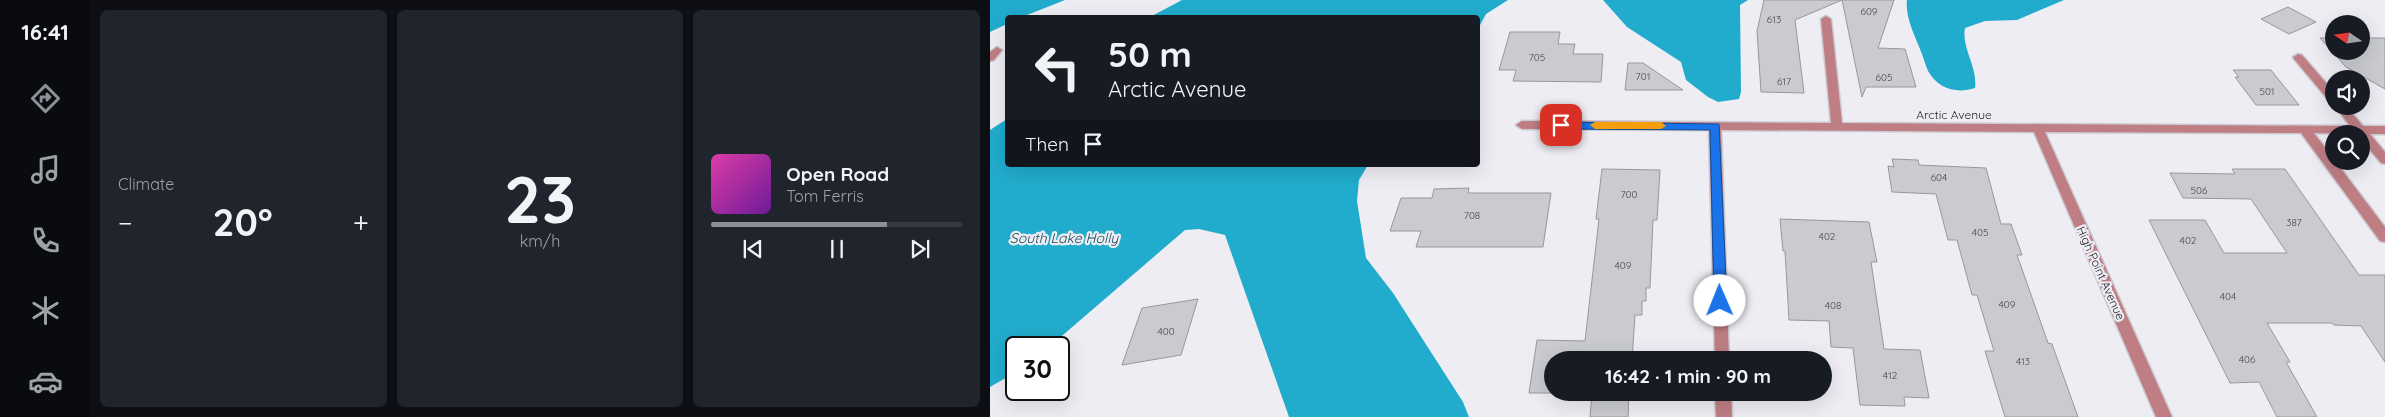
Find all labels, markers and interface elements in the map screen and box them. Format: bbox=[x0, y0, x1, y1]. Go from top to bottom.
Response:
house number: 609 bbox=[1861, 5, 1878, 18]
house number: 613 bbox=[1767, 13, 1781, 26]
north arrow bbox=[2325, 15, 2370, 60]
map controls bbox=[2325, 15, 2370, 170]
text: 16:41 bbox=[21, 18, 69, 46]
text: 50 m bbox=[1108, 32, 1192, 76]
icon: left bbox=[1025, 35, 1090, 100]
house number: 705 bbox=[1529, 51, 1545, 64]
house number: 701 bbox=[1636, 70, 1650, 83]
button: sound bbox=[2325, 70, 2370, 115]
house number: 605 bbox=[1876, 71, 1892, 84]
text: Arctic Avenue bbox=[1108, 75, 1246, 103]
house number: 617 bbox=[1777, 75, 1791, 88]
icon: directions bbox=[28, 81, 63, 116]
house number: 501 bbox=[2259, 85, 2275, 98]
pin bbox=[1540, 104, 1582, 146]
street label: Arctic Avenue bbox=[1916, 107, 1992, 122]
icon: arrive bbox=[1547, 111, 1575, 139]
button: search bbox=[2325, 125, 2370, 170]
icon: arrive bbox=[1079, 130, 1107, 158]
text: Then bbox=[1025, 132, 1069, 156]
icon: music bbox=[28, 152, 63, 187]
text: 23 bbox=[504, 158, 576, 239]
text: Open Road bbox=[786, 162, 889, 186]
house number: 604 bbox=[1931, 171, 1947, 184]
text: Climate bbox=[118, 174, 174, 194]
house number: 506 bbox=[2191, 184, 2208, 197]
text: Tom Ferris bbox=[786, 186, 864, 206]
house number: 700 bbox=[1620, 188, 1638, 201]
text: 20° bbox=[213, 198, 273, 246]
text: − bbox=[118, 205, 133, 240]
text: + bbox=[353, 205, 369, 240]
house number: 708 bbox=[1464, 209, 1480, 222]
house number: 387 bbox=[2286, 216, 2302, 229]
icon: phone bbox=[28, 223, 63, 258]
street label: High Point Avenue bbox=[2074, 224, 2128, 322]
house number: 405 bbox=[1972, 226, 1988, 239]
water label: South Lake Holly bbox=[1010, 229, 1119, 247]
house number: 402 bbox=[1819, 230, 1836, 243]
text: km/h bbox=[520, 231, 560, 251]
house number: 402 bbox=[2180, 234, 2197, 247]
icon: previous bbox=[739, 235, 767, 263]
icon: pause bbox=[823, 235, 851, 263]
icon: next bbox=[906, 235, 934, 263]
house number: 409 bbox=[1615, 259, 1632, 272]
position arrow bbox=[1693, 274, 1745, 326]
house number: 404 bbox=[2220, 290, 2236, 303]
icon: climate bbox=[28, 293, 63, 328]
house number: 409 bbox=[1999, 298, 2016, 311]
house number: 408 bbox=[1825, 299, 1841, 312]
house number: 400 bbox=[1157, 325, 1175, 338]
speed limit sign: 30 bbox=[1005, 336, 1070, 401]
house number: 406 bbox=[2239, 353, 2256, 366]
house number: 413 bbox=[2016, 355, 2030, 368]
icon: car bbox=[28, 364, 63, 399]
text: 16:42 · 1 min · 90 m bbox=[1605, 364, 1771, 388]
house number: 412 bbox=[1883, 369, 1898, 382]

